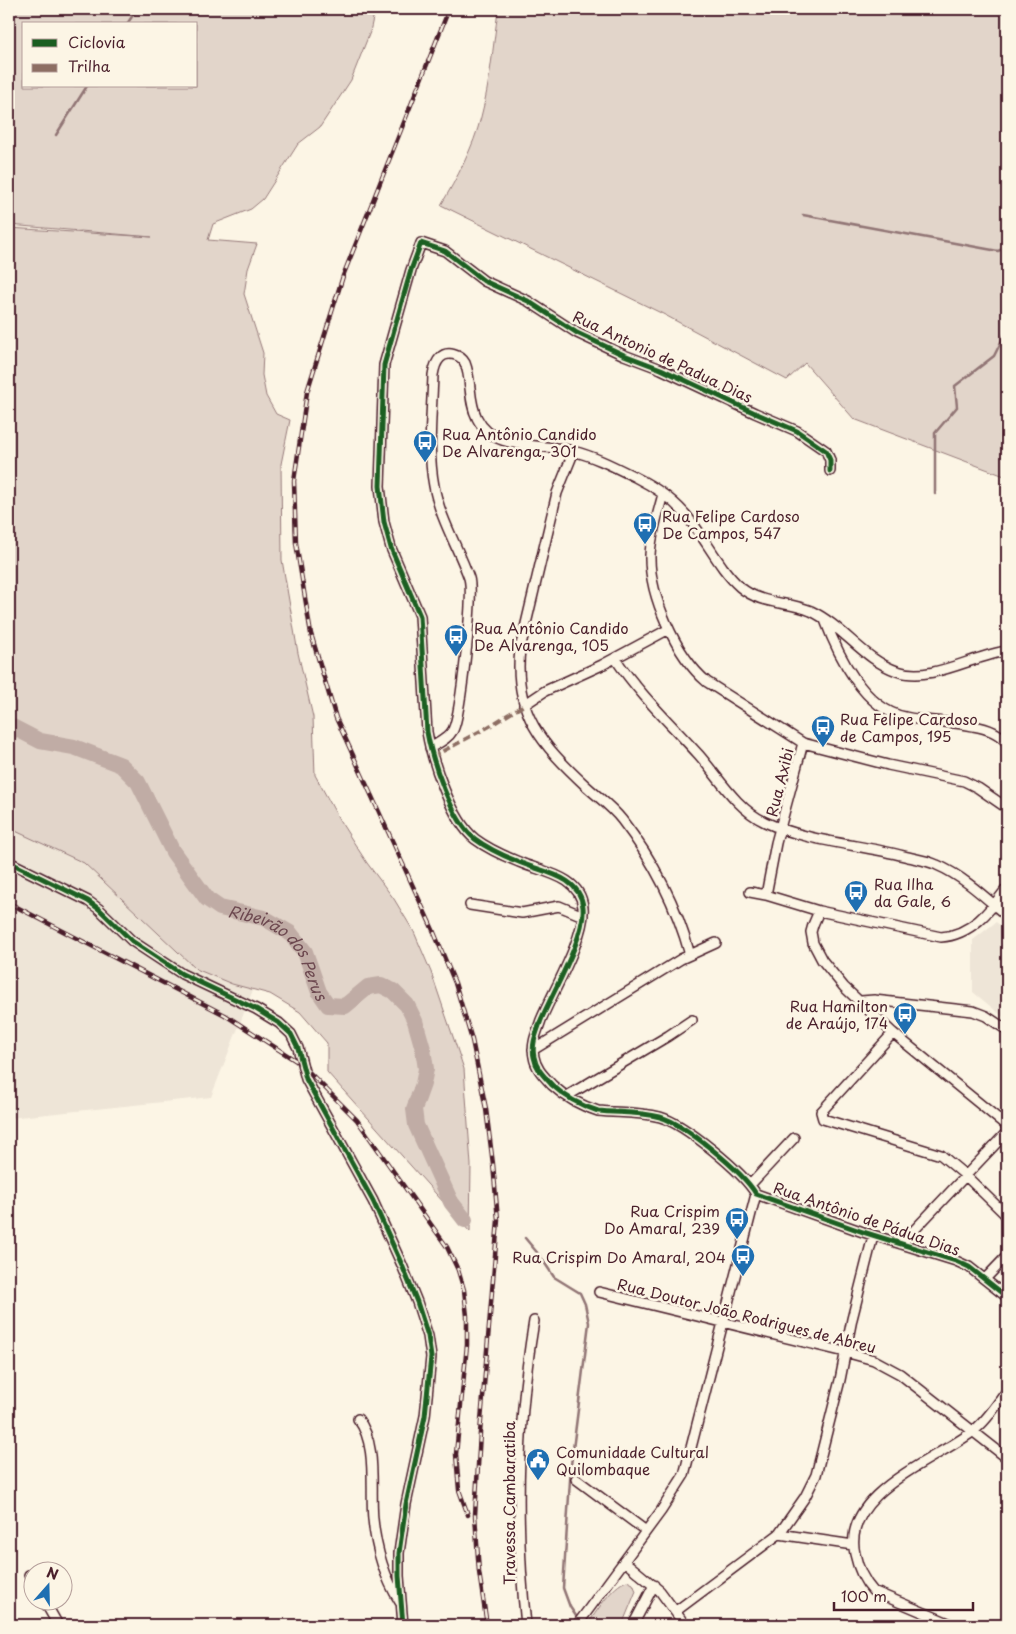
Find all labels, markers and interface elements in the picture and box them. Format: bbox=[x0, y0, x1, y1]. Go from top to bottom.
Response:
legend bbox=[22, 22, 198, 88]
text: Ciclovia bbox=[68, 30, 126, 53]
text: Trilha bbox=[68, 54, 111, 77]
street label: Rua Antonio de Padua Dias bbox=[569, 304, 757, 408]
place label: Rua Antônio Candido De Alvarenga, 301 bbox=[442, 422, 597, 462]
bus stop icon: Rua Antônio Candido De Alvarenga, 301 bbox=[412, 429, 438, 463]
place label: Rua Felipe Cardoso De Campos, 547 bbox=[662, 504, 800, 544]
bus stop icon: Rua Felipe Cardoso De Campos, 547 bbox=[632, 511, 658, 545]
place label: Rua Antônio Candido De Alvarenga, 105 bbox=[474, 616, 629, 656]
bus stop icon: Rua Antônio Candido De Alvarenga, 105 bbox=[443, 623, 469, 657]
place label: Rua Felipe Cardoso de Campos, 195 bbox=[840, 707, 978, 747]
bus stop icon: Rua Felipe Cardoso de Campos, 195 bbox=[810, 714, 836, 748]
street label: Rua Axibi bbox=[759, 745, 799, 819]
place label: Rua Ilha da Gale, 6 bbox=[874, 872, 951, 912]
bus stop icon: Rua Ilha da Gale, 6 bbox=[843, 879, 869, 913]
water label: Ribeirão dos Perus bbox=[226, 898, 334, 1007]
place label: Rua Hamilton de Araújo, 174 bbox=[786, 994, 888, 1034]
bus stop icon: Rua Hamilton de Araújo, 174 bbox=[892, 1001, 918, 1035]
street label: Rua Antônio de Pádua Dias bbox=[771, 1175, 964, 1261]
place label: Rua Crispim Do Amaral, 239 bbox=[604, 1199, 720, 1239]
bus stop icon: Rua Crispim Do Amaral, 239 bbox=[724, 1206, 750, 1240]
bus stop icon: Rua Crispim Do Amaral, 204 bbox=[730, 1243, 756, 1277]
place label: Rua Crispim Do Amaral, 204 bbox=[512, 1245, 726, 1268]
street label: Rua Doutor João Rodrigues de Abreu bbox=[615, 1272, 879, 1358]
street label: Travessa Cambaratiba bbox=[497, 1420, 520, 1585]
place label: Comunidade Cultural Quilombaque bbox=[556, 1440, 709, 1480]
public building icon: Comunidade Cultural Quilombaque bbox=[525, 1447, 551, 1481]
north arrow bbox=[22, 1562, 72, 1612]
text: N bbox=[44, 1562, 61, 1585]
scale bar bbox=[834, 1579, 972, 1611]
text: 100 m bbox=[841, 1584, 887, 1607]

